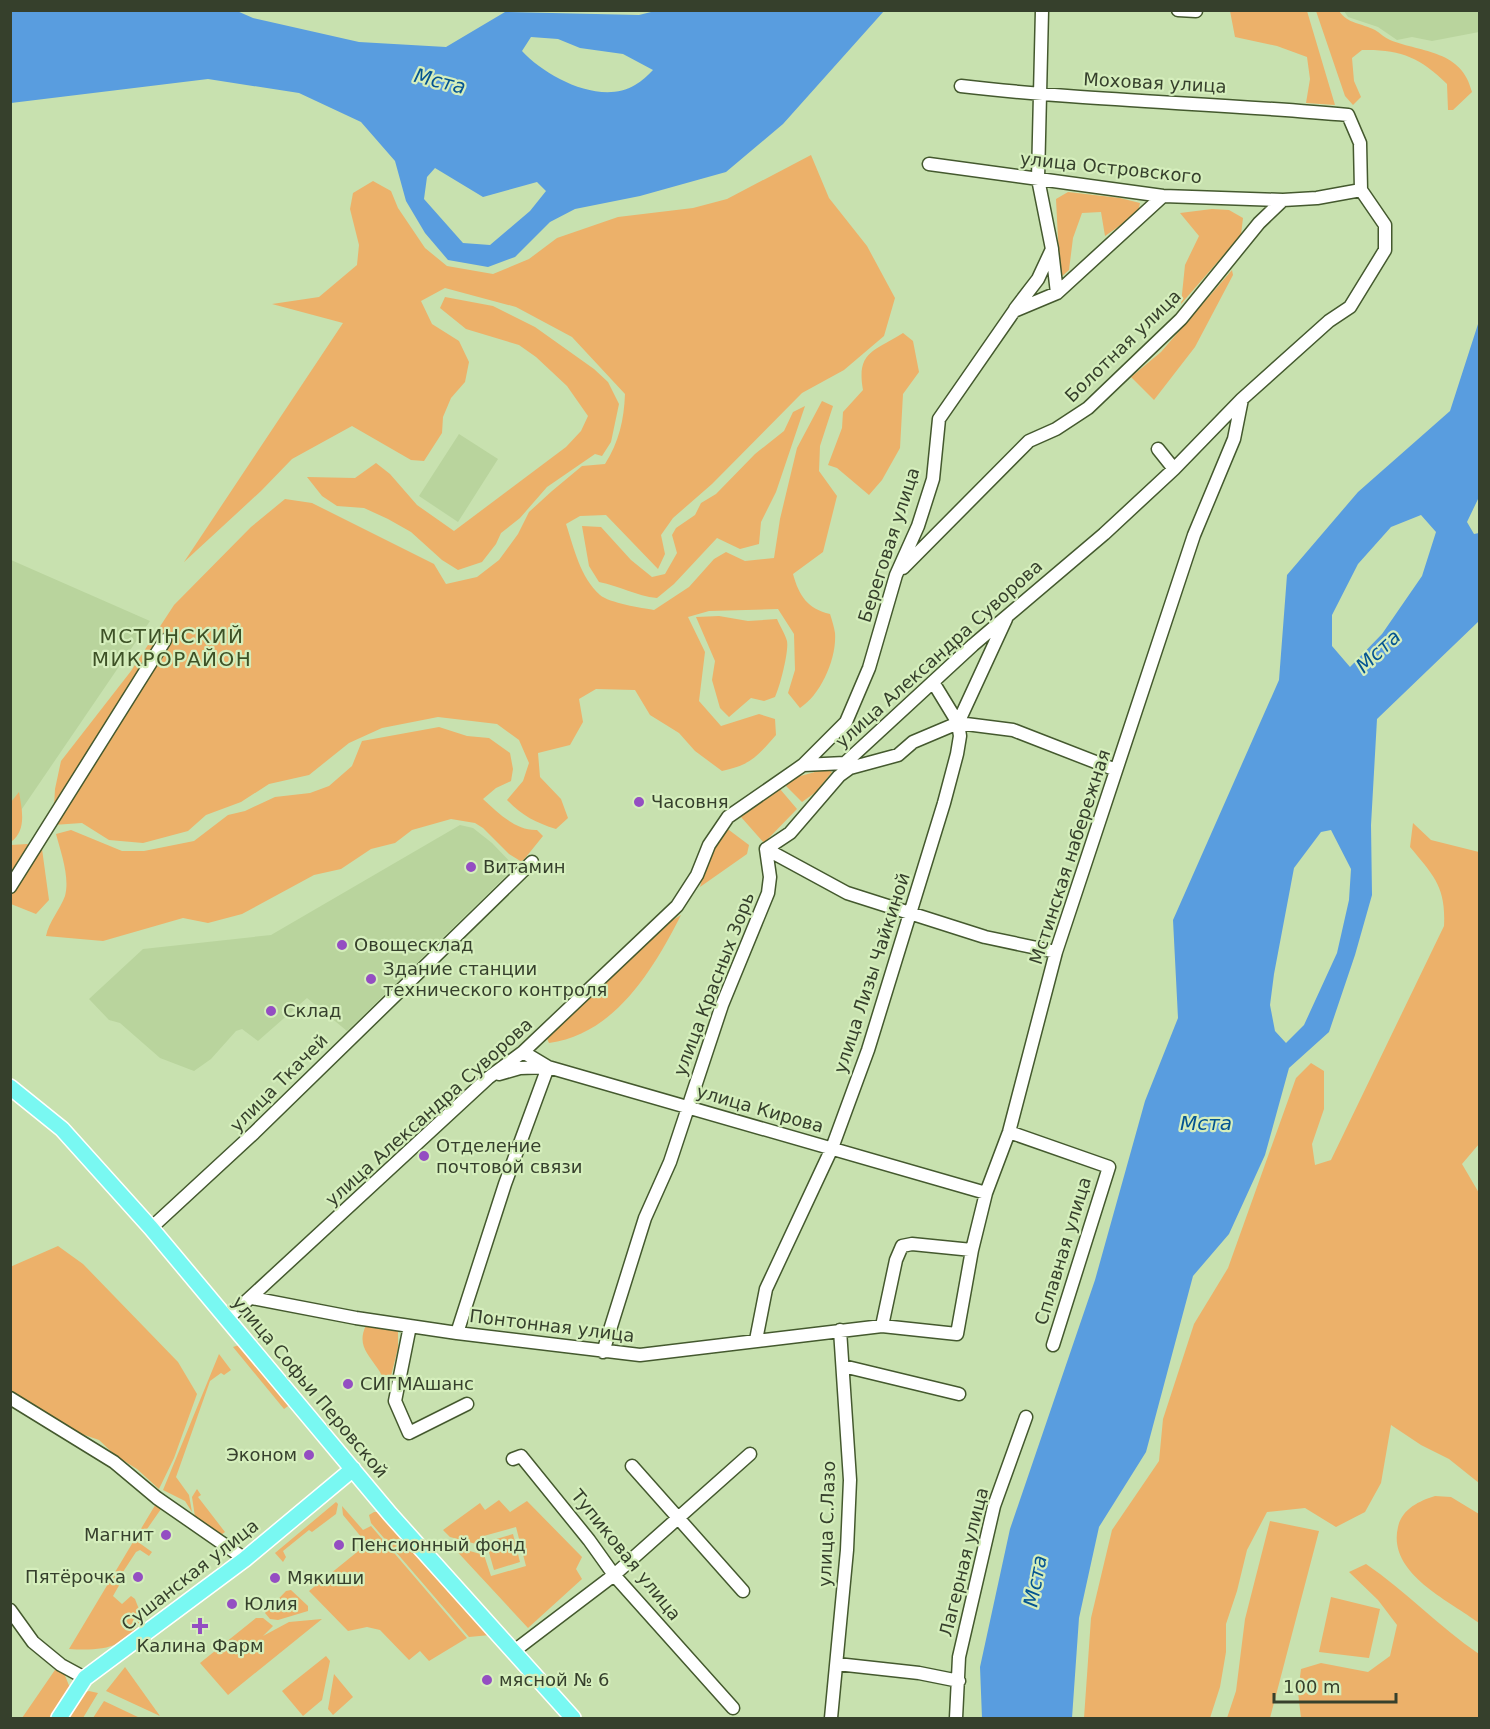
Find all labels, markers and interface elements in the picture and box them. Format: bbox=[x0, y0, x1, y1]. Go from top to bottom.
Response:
water label: Мста bbox=[412, 63, 468, 99]
street label: Моховая улица bbox=[1083, 68, 1227, 97]
street label: улица Островского bbox=[1019, 148, 1203, 187]
street label: Болотная улица bbox=[1060, 285, 1185, 406]
street label: Береговая улица bbox=[854, 465, 923, 625]
street label: улица Александра Суворова bbox=[831, 555, 1046, 752]
district label: МСТИНСКИЙ МИКРОРАЙОН bbox=[92, 624, 252, 671]
water label: Мста bbox=[1351, 624, 1405, 678]
street label: Мстинская набережная bbox=[1025, 747, 1114, 967]
place label: Часовня bbox=[651, 791, 728, 812]
marker: Часовня bbox=[632, 795, 646, 809]
place label: Витамин bbox=[483, 856, 566, 877]
marker: Витамин bbox=[464, 860, 478, 874]
street label: улица Лизы Чайкиной bbox=[829, 870, 914, 1076]
street label: улица Красных Зорь bbox=[669, 889, 758, 1079]
place label: Овощесклад bbox=[354, 934, 474, 955]
marker: Овощесклад bbox=[335, 938, 349, 952]
place label: Здание станции технического контроля bbox=[383, 958, 607, 1000]
marker: Здание станции технического контроля bbox=[364, 972, 378, 986]
place label: Склад bbox=[283, 1000, 341, 1021]
marker: Склад bbox=[264, 1004, 278, 1018]
street label: улица Александра Суворова bbox=[321, 1013, 536, 1210]
street label: улица Ткачей bbox=[226, 1030, 332, 1136]
street label: улица Кирова bbox=[694, 1080, 826, 1137]
water label: Мста bbox=[1180, 1111, 1232, 1135]
place label: Отделение почтовой связи bbox=[436, 1135, 583, 1177]
marker: Отделение почтовой связи bbox=[417, 1149, 431, 1163]
street label: Сплавная улица bbox=[1030, 1174, 1095, 1328]
street label: улица Софьи Перовской bbox=[228, 1291, 393, 1482]
street label: Понтонная улица bbox=[468, 1305, 636, 1346]
place label: СИГМАшанс bbox=[360, 1373, 474, 1394]
marker: СИГМАшанс bbox=[341, 1377, 355, 1391]
place label: Эконом bbox=[226, 1444, 297, 1465]
marker: Эконом bbox=[302, 1448, 316, 1462]
street label: улица С.Лазо bbox=[814, 1460, 839, 1587]
street label: Тупиковая улица bbox=[567, 1484, 686, 1624]
street label: Лагерная улица bbox=[935, 1485, 992, 1639]
street label: Сушанская улица bbox=[117, 1515, 262, 1635]
place label: Магнит bbox=[84, 1524, 154, 1545]
marker: Магнит bbox=[159, 1528, 173, 1542]
place label: Пенсионный фонд bbox=[351, 1534, 526, 1555]
marker: Пенсионный фонд bbox=[332, 1538, 346, 1552]
water label: Мста bbox=[1018, 1553, 1052, 1609]
place label: Пятёрочка bbox=[25, 1566, 126, 1587]
place label: Мякиши bbox=[287, 1567, 364, 1588]
marker: Пятёрочка bbox=[131, 1570, 145, 1584]
marker: Мякиши bbox=[268, 1571, 282, 1585]
place label: Юлия bbox=[244, 1593, 297, 1614]
marker: Юлия bbox=[225, 1597, 239, 1611]
marker: Калина Фарм bbox=[193, 1619, 207, 1633]
place label: Калина Фарм bbox=[136, 1635, 264, 1656]
scale bar bbox=[1274, 1666, 1396, 1704]
place label: мясной № 6 bbox=[499, 1669, 609, 1690]
marker: мясной № 6 bbox=[480, 1673, 494, 1687]
text: 100 m bbox=[1283, 1676, 1341, 1697]

